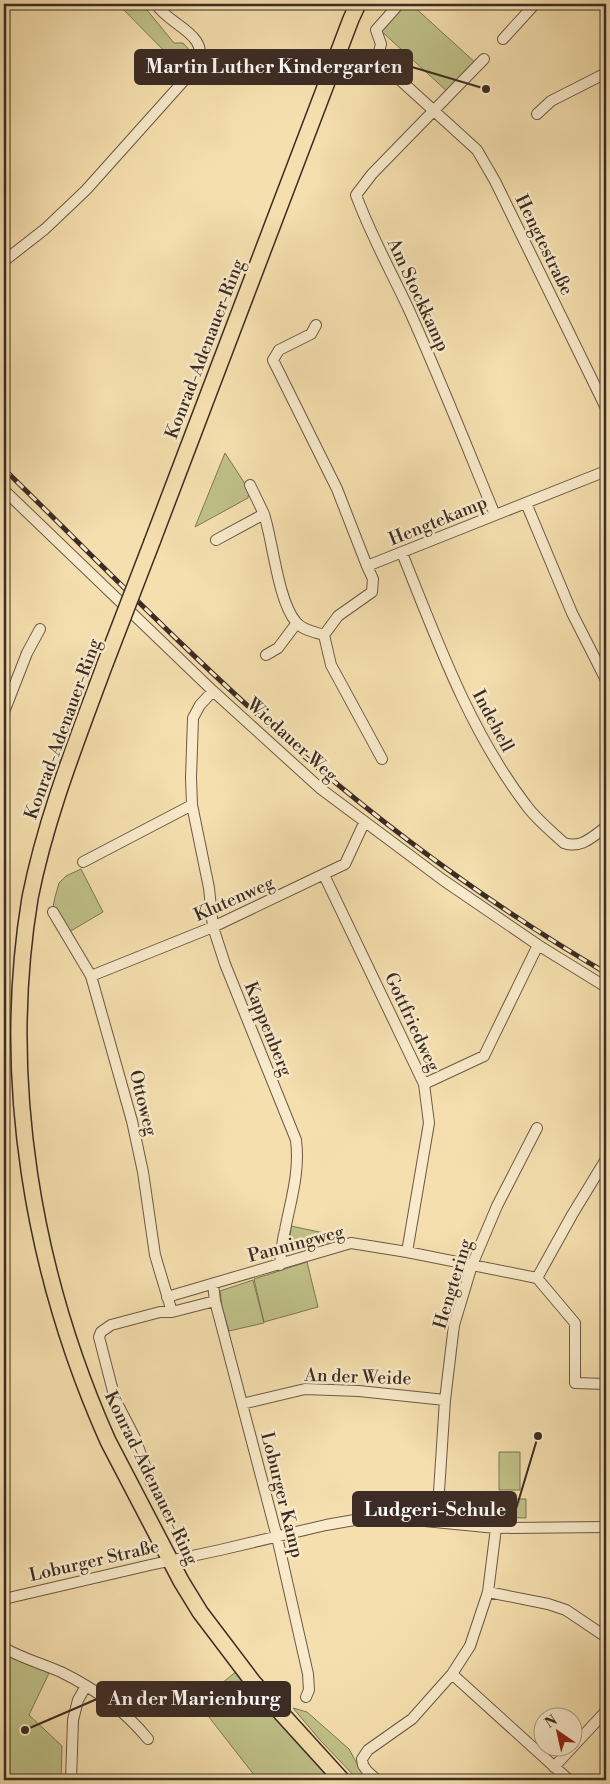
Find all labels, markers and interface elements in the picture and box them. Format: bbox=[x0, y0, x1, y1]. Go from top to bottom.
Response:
callout: Martin Luther Kindergarten bbox=[135, 50, 412, 84]
text: Martin Luther Kindergarten bbox=[146, 55, 403, 79]
street label: Hengtestraße bbox=[510, 191, 578, 299]
street label: Am Stockkamp bbox=[381, 234, 454, 355]
street label: Konrad-Adenauer-Ring bbox=[160, 255, 250, 442]
street label: Hengtekamp bbox=[385, 491, 491, 551]
street label: Konrad-Adenauer-Ring bbox=[20, 635, 107, 823]
street label: Indehell bbox=[467, 686, 519, 757]
street label: Wiedauer Weg bbox=[241, 692, 343, 787]
street label: Klutenweg bbox=[190, 871, 278, 927]
street label: Gottfriedweg bbox=[379, 969, 445, 1076]
street label: Kappenberg bbox=[239, 978, 298, 1080]
street label: Ottoweg bbox=[124, 1068, 162, 1139]
street label: Panningweg bbox=[245, 1220, 347, 1268]
street label: Hengtering bbox=[428, 1236, 478, 1332]
street label: An der Weide bbox=[303, 1364, 412, 1390]
street label: Konrad-Adenauer-Ring bbox=[99, 1387, 203, 1569]
street label: Loburger Kamp bbox=[255, 1430, 309, 1560]
callout: Ludgeri-Schule bbox=[353, 1492, 516, 1526]
text: Ludgeri-Schule bbox=[364, 1498, 506, 1522]
street label: Loburger Straße bbox=[27, 1535, 161, 1587]
callout: An der Marienburg bbox=[97, 1682, 290, 1716]
text: An der Marienburg bbox=[107, 1687, 282, 1711]
north arrow bbox=[532, 1706, 582, 1756]
text: N bbox=[542, 1711, 561, 1733]

